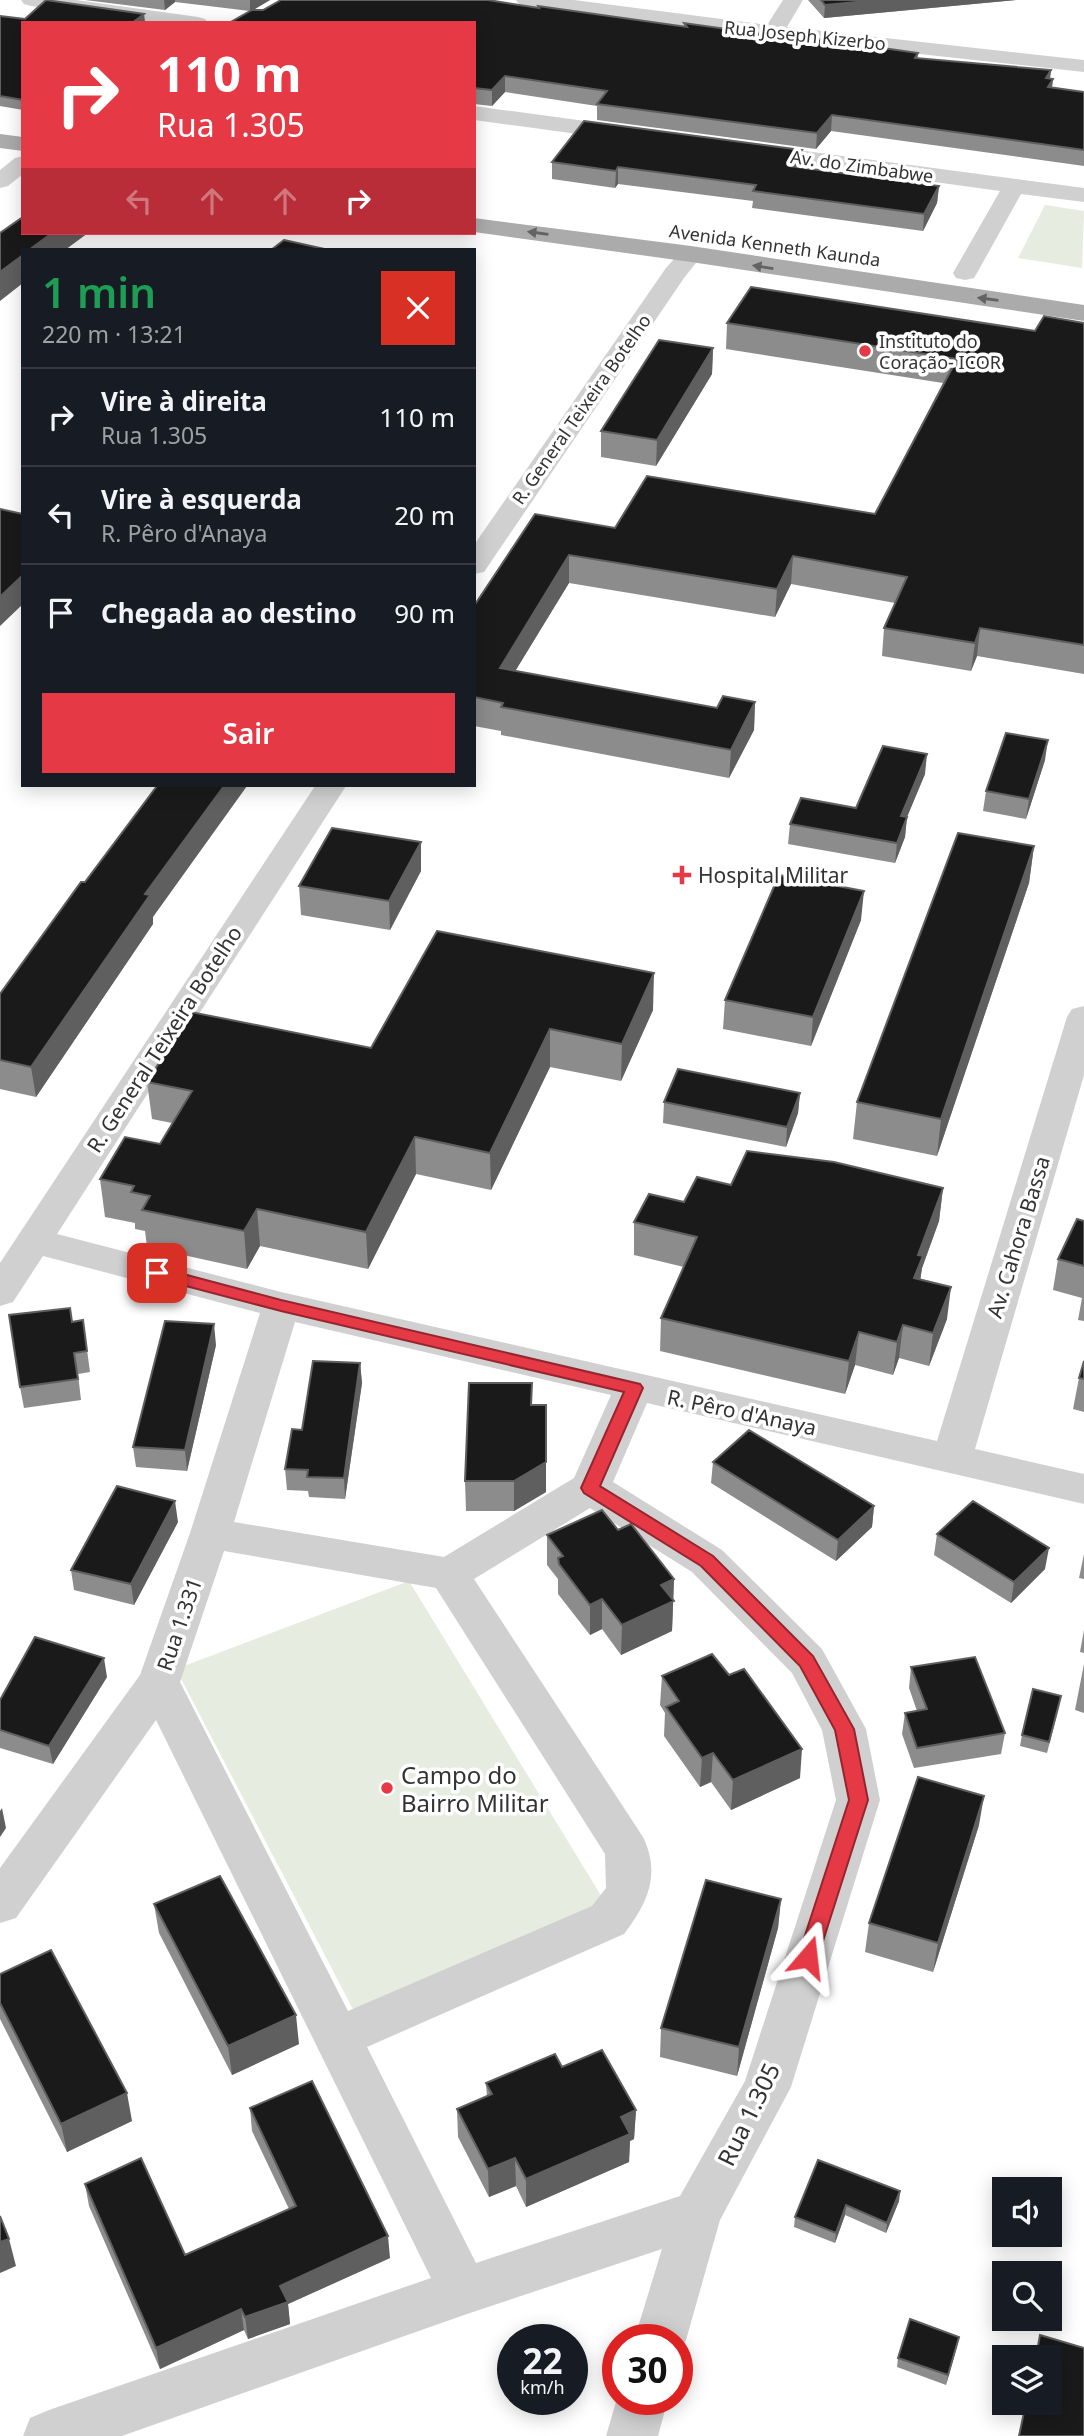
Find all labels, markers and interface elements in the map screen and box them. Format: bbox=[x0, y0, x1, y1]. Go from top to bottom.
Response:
street label: Rua Joseph Kizerbo bbox=[723, 15, 887, 55]
text: 110 m bbox=[157, 40, 302, 106]
icon: right bbox=[42, 49, 133, 140]
text: Rua 1.305 bbox=[157, 103, 305, 146]
street label: Av. do Zimbabwe bbox=[789, 144, 935, 188]
icon: left bbox=[120, 182, 158, 220]
icon: ahead bbox=[193, 182, 231, 220]
icon: ahead bbox=[266, 182, 304, 220]
icon: right bbox=[339, 182, 377, 220]
street label: Avenida Kenneth Kaunda bbox=[668, 218, 882, 272]
one-way arrow bbox=[526, 228, 548, 239]
one-way arrow bbox=[751, 261, 773, 272]
text: 1 min bbox=[42, 263, 156, 320]
button: close bbox=[381, 271, 455, 345]
one-way arrow bbox=[977, 294, 999, 305]
street label: R. General Teixeira Botelho bbox=[506, 309, 656, 509]
text: 220 m · 13:21 bbox=[42, 318, 186, 350]
place label: Instituto do Coração- ICOR bbox=[879, 329, 1001, 374]
marker: Instituto do Coração- ICOR bbox=[857, 343, 873, 359]
text: Vire à direita bbox=[101, 383, 267, 419]
icon: right bbox=[42, 398, 80, 436]
text: 110 m bbox=[379, 399, 455, 435]
text: Rua 1.305 bbox=[101, 419, 207, 451]
text: Vire à esquerda bbox=[101, 481, 302, 517]
icon: left bbox=[42, 496, 80, 534]
text: 20 m bbox=[394, 497, 455, 533]
text: R. Pêro d'Anaya bbox=[101, 517, 267, 549]
icon: arrive bbox=[42, 594, 80, 632]
text: Chegada ao destino bbox=[101, 595, 357, 631]
text: 90 m bbox=[394, 595, 455, 631]
button: Sair bbox=[42, 693, 455, 773]
place label: Hospital Militar bbox=[698, 861, 849, 889]
marker: Hospital Militar bbox=[672, 865, 692, 885]
street label: R. General Teixeira Botelho bbox=[80, 920, 248, 1158]
street label: Av. Cahora Bassa bbox=[980, 1153, 1056, 1321]
pin bbox=[127, 1243, 187, 1303]
icon: arrive bbox=[138, 1254, 176, 1292]
street label: R. Pêro d'Anaya bbox=[665, 1383, 819, 1441]
street label: Rua 1.331 bbox=[150, 1574, 208, 1674]
place label: Campo do Bairro Militar bbox=[401, 1758, 549, 1819]
marker: Campo do Bairro Militar bbox=[379, 1780, 395, 1796]
position arrow bbox=[771, 1920, 845, 1994]
street label: Rua 1.305 bbox=[709, 2057, 787, 2171]
map controls bbox=[992, 2177, 1062, 2415]
button: sound bbox=[992, 2177, 1062, 2247]
button: search bbox=[992, 2261, 1062, 2331]
speed limit sign: 30 bbox=[602, 2324, 693, 2415]
text: 22 bbox=[522, 2337, 563, 2384]
button: layers bbox=[992, 2345, 1062, 2415]
text: km/h bbox=[520, 2375, 565, 2399]

